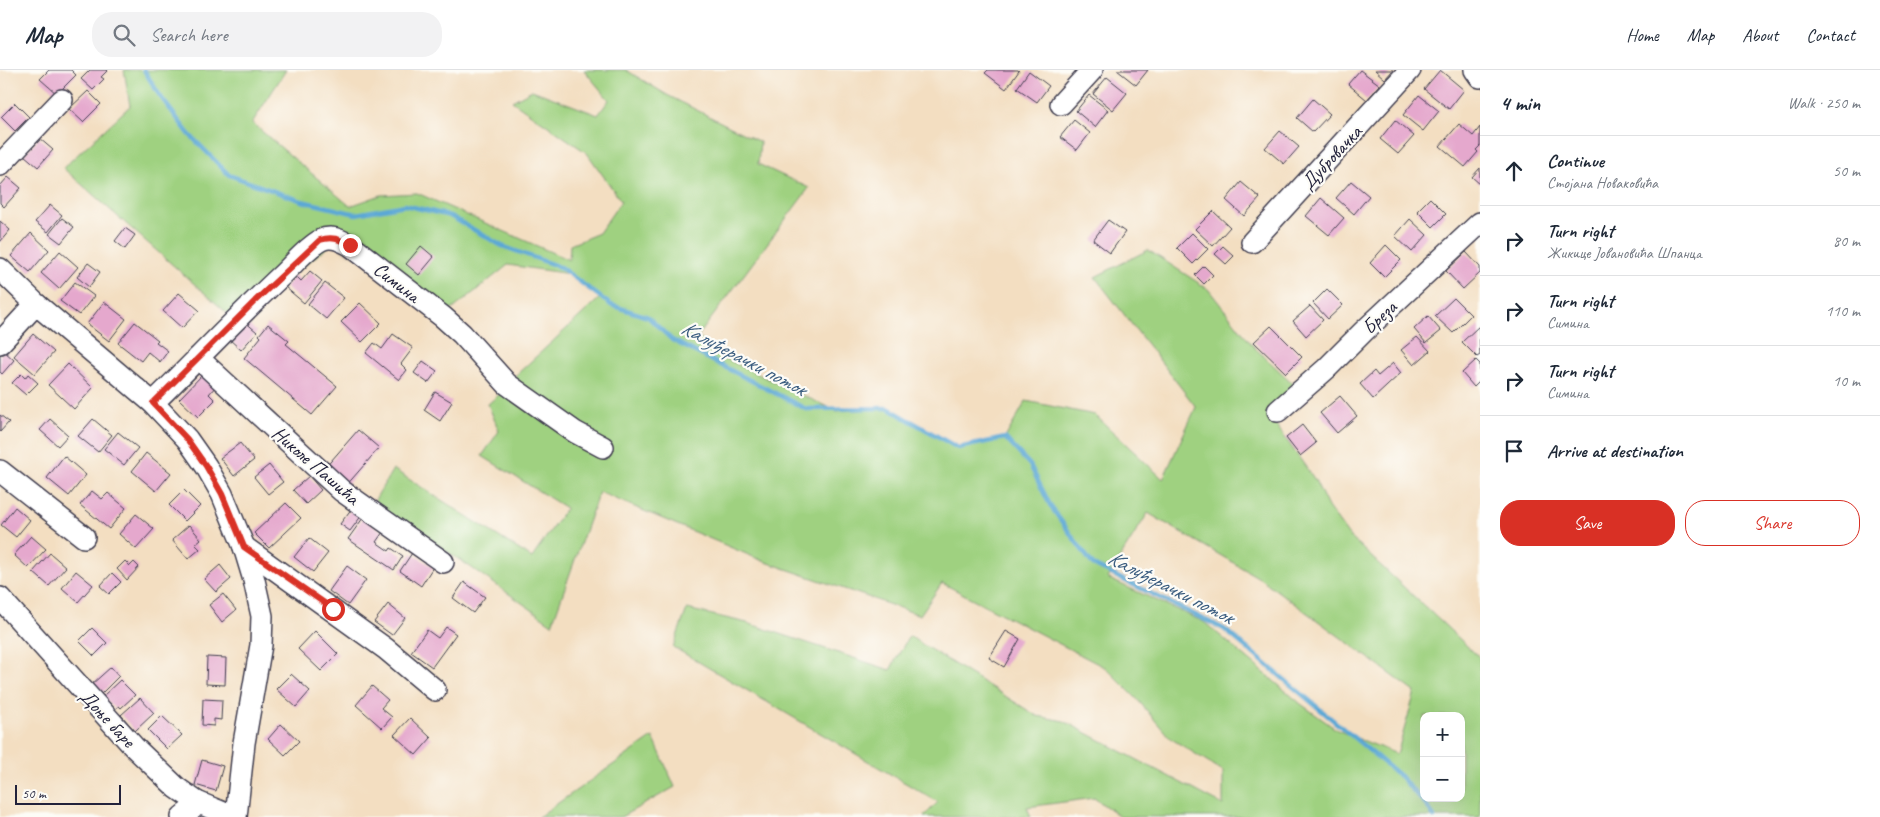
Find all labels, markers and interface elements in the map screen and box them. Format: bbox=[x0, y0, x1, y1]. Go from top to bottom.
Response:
search box bbox=[92, 12, 442, 57]
text: Map bbox=[25, 20, 62, 50]
icon: search bbox=[110, 21, 138, 49]
text: Search here bbox=[150, 23, 228, 47]
text: Home bbox=[1626, 24, 1659, 46]
text: Map bbox=[1687, 24, 1714, 46]
text: About bbox=[1742, 24, 1778, 46]
text: Contact bbox=[1806, 24, 1855, 46]
text: 4 min bbox=[1500, 90, 1540, 116]
text: Walk · 250 m bbox=[1788, 93, 1860, 113]
street label: Дубровачка bbox=[1295, 119, 1368, 195]
text: Continue bbox=[1547, 149, 1604, 173]
icon: ahead bbox=[1500, 157, 1528, 185]
text: 50 m bbox=[1833, 161, 1860, 181]
text: Стојана Новаковића bbox=[1547, 173, 1658, 193]
text: Turn right bbox=[1547, 219, 1614, 243]
icon: right bbox=[1500, 227, 1528, 255]
text: 80 m bbox=[1833, 231, 1860, 251]
route end bbox=[339, 234, 362, 257]
text: Жикице Јовановића Шпанца bbox=[1547, 243, 1702, 263]
street label: Симина bbox=[369, 257, 426, 309]
text: Turn right bbox=[1547, 289, 1614, 313]
street label: Бреза bbox=[1357, 294, 1403, 340]
icon: right bbox=[1500, 297, 1528, 325]
text: 110 m bbox=[1826, 301, 1860, 321]
text: Симина bbox=[1547, 313, 1589, 333]
water label: Калуђерачки поток bbox=[677, 314, 814, 403]
text: Turn right bbox=[1547, 359, 1614, 383]
icon: right bbox=[1500, 367, 1528, 395]
text: 10 m bbox=[1833, 371, 1860, 391]
text: Симина bbox=[1547, 383, 1589, 403]
street label: Николе Пашића bbox=[267, 421, 366, 511]
icon: arrive bbox=[1500, 437, 1528, 465]
text: Arrive at destination bbox=[1547, 439, 1683, 463]
button: Save bbox=[1500, 500, 1675, 546]
button: Share bbox=[1685, 500, 1860, 546]
water label: Калуђерачки поток bbox=[1104, 544, 1241, 631]
route start bbox=[322, 598, 345, 621]
street label: Доње баре bbox=[74, 684, 142, 754]
map controls bbox=[1420, 712, 1465, 802]
button: + bbox=[1420, 712, 1465, 757]
button: − bbox=[1420, 757, 1465, 802]
scale bar bbox=[15, 782, 121, 805]
text: 50 m bbox=[22, 785, 46, 802]

